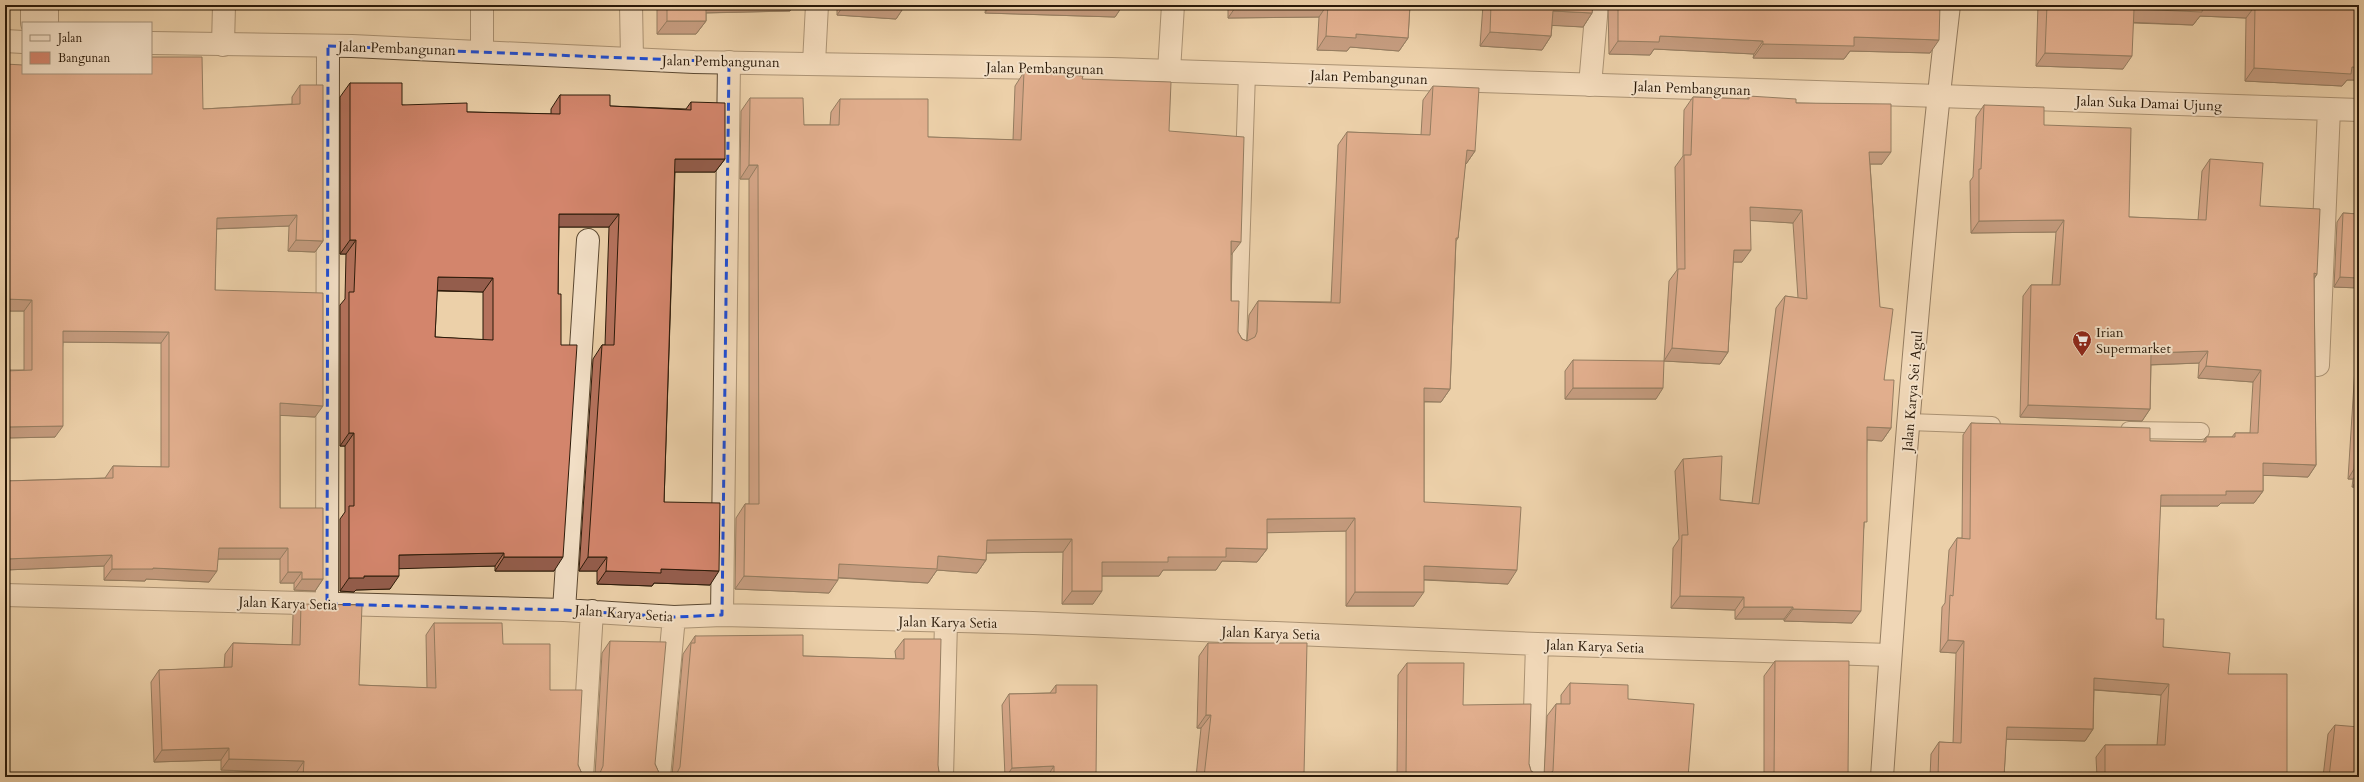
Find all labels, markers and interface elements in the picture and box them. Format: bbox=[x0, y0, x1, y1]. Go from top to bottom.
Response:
legend bbox=[22, 22, 152, 74]
text: Jalan bbox=[56, 30, 82, 46]
street label: Jalan Pembangunan bbox=[336, 37, 456, 60]
text: Bangunan bbox=[58, 50, 110, 66]
street label: Jalan Pembangunan bbox=[660, 51, 780, 72]
street label: Jalan Pembangunan bbox=[984, 58, 1104, 79]
street label: Jalan Pembangunan bbox=[1308, 66, 1428, 89]
street label: Jalan Pembangunan bbox=[1631, 77, 1751, 100]
street label: Jalan Suka Damai Ujung bbox=[2074, 91, 2222, 116]
place label: Irian Supermarket bbox=[2096, 323, 2171, 358]
supermarket icon: Irian Supermarket bbox=[2071, 329, 2093, 357]
street label: Jalan Karya Sei Agul bbox=[1898, 330, 1927, 454]
street label: Jalan Karya Setia bbox=[236, 592, 338, 615]
street label: Jalan Karya Setia bbox=[572, 600, 674, 626]
street label: Jalan Karya Setia bbox=[896, 612, 997, 633]
street label: Jalan Karya Setia bbox=[1219, 622, 1321, 645]
street label: Jalan Karya Setia bbox=[1543, 635, 1645, 658]

